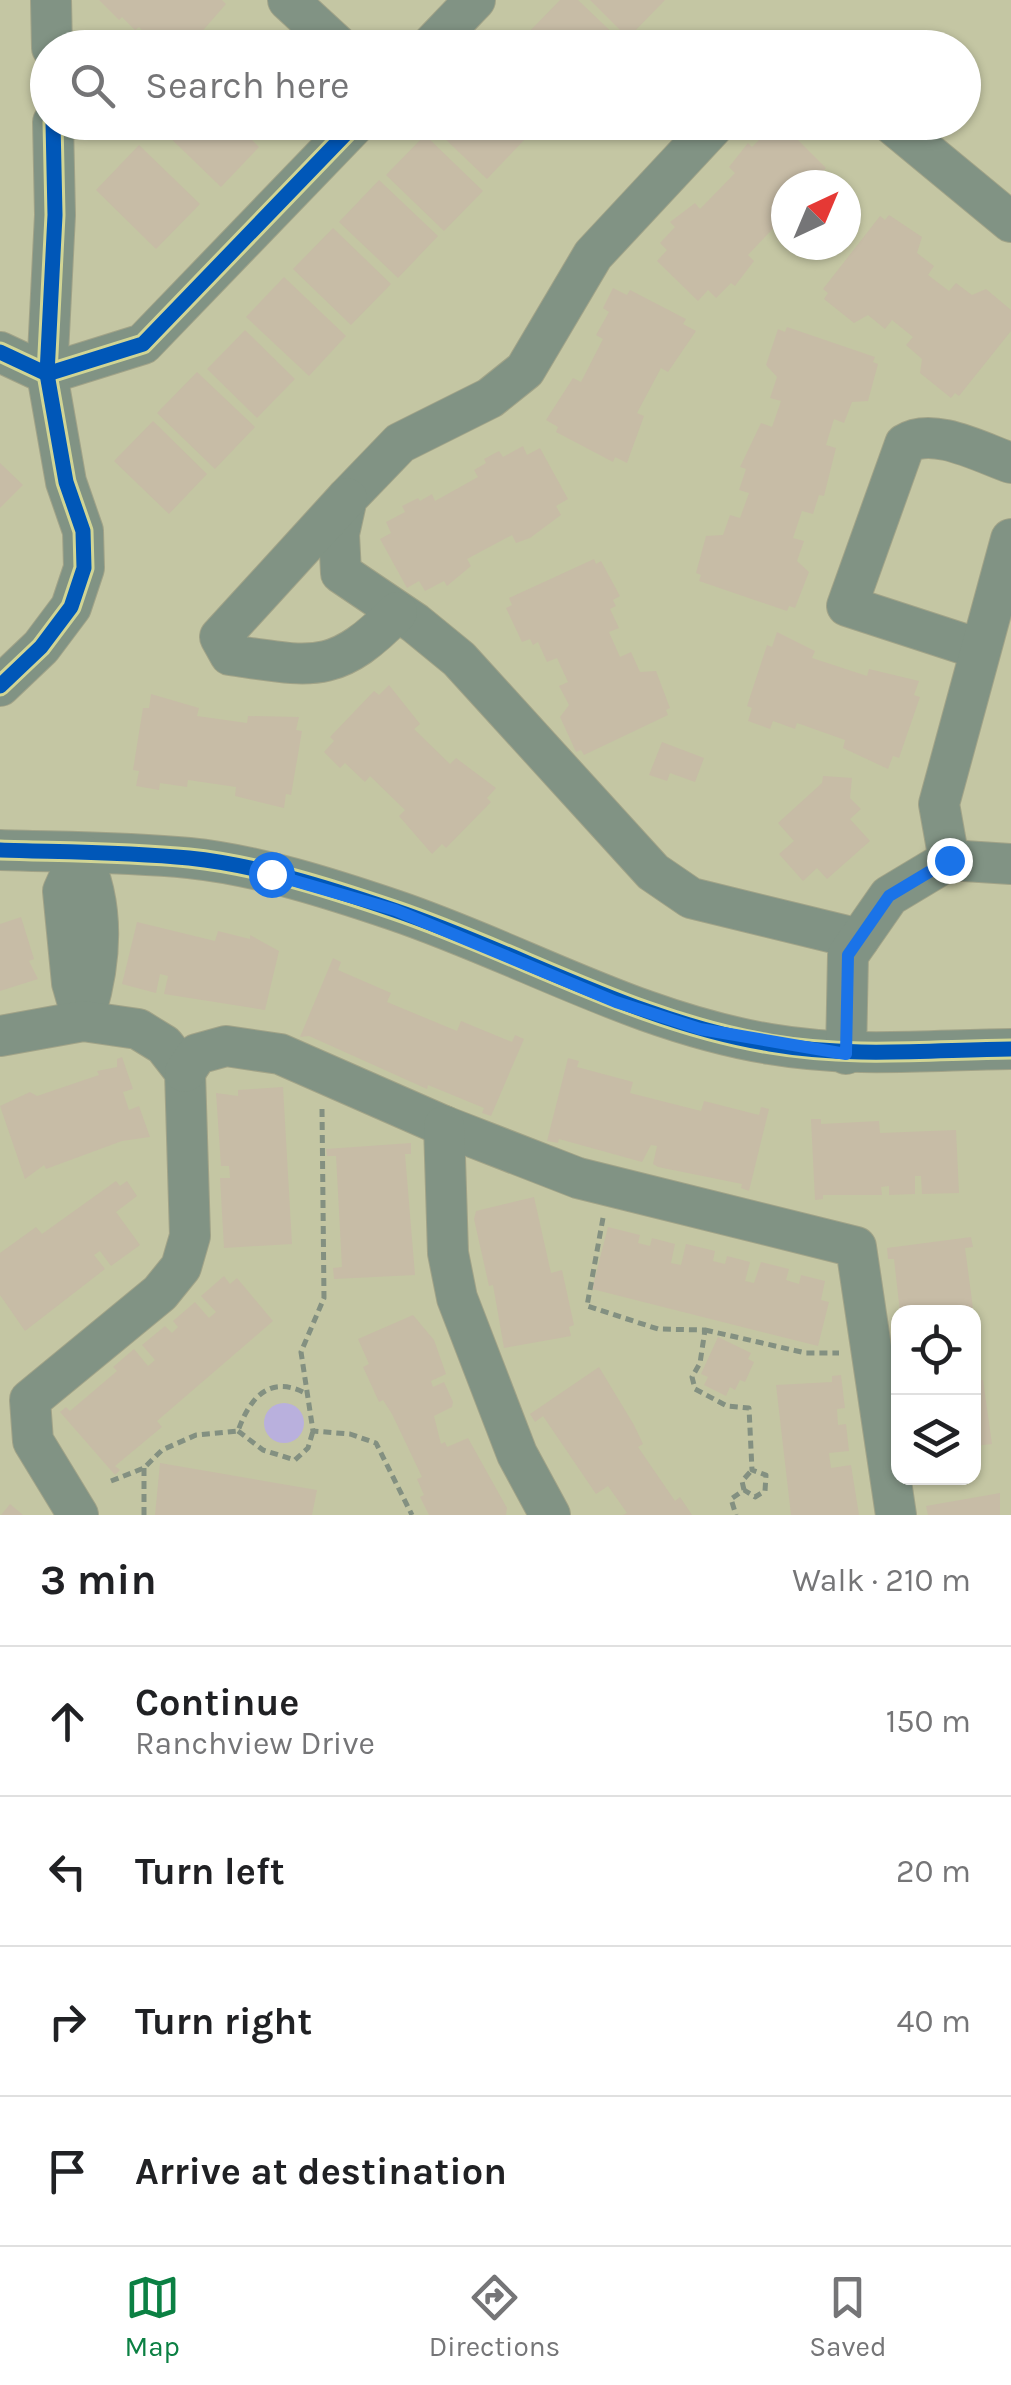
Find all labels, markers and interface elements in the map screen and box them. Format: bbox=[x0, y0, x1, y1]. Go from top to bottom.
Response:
search box bbox=[30, 30, 981, 140]
icon: search bbox=[65, 58, 120, 113]
text: Search here bbox=[145, 63, 349, 108]
north arrow bbox=[771, 170, 861, 260]
route end bbox=[927, 838, 973, 884]
route start bbox=[249, 852, 295, 898]
map controls bbox=[891, 1305, 981, 1485]
button: locate bbox=[891, 1305, 981, 1395]
button: layers bbox=[891, 1395, 981, 1485]
text: 3 min bbox=[40, 1555, 157, 1605]
text: Walk · 210 m bbox=[792, 1562, 971, 1599]
text: Continue bbox=[135, 1680, 299, 1725]
icon: ahead bbox=[40, 1694, 95, 1749]
text: 150 m bbox=[886, 1703, 971, 1740]
text: Ranchview Drive bbox=[135, 1725, 375, 1762]
icon: left bbox=[40, 1844, 95, 1899]
text: Turn left bbox=[135, 1849, 285, 1894]
text: 20 m bbox=[896, 1853, 971, 1890]
icon: right bbox=[40, 1994, 95, 2049]
text: Turn right bbox=[135, 1999, 312, 2044]
text: 40 m bbox=[897, 2003, 971, 2040]
icon: arrive bbox=[40, 2144, 95, 2199]
text: Arrive at destination bbox=[135, 2149, 507, 2194]
tab: Map bbox=[124, 2270, 180, 2363]
tab: Directions bbox=[429, 2270, 560, 2363]
tab: Saved bbox=[809, 2270, 887, 2363]

